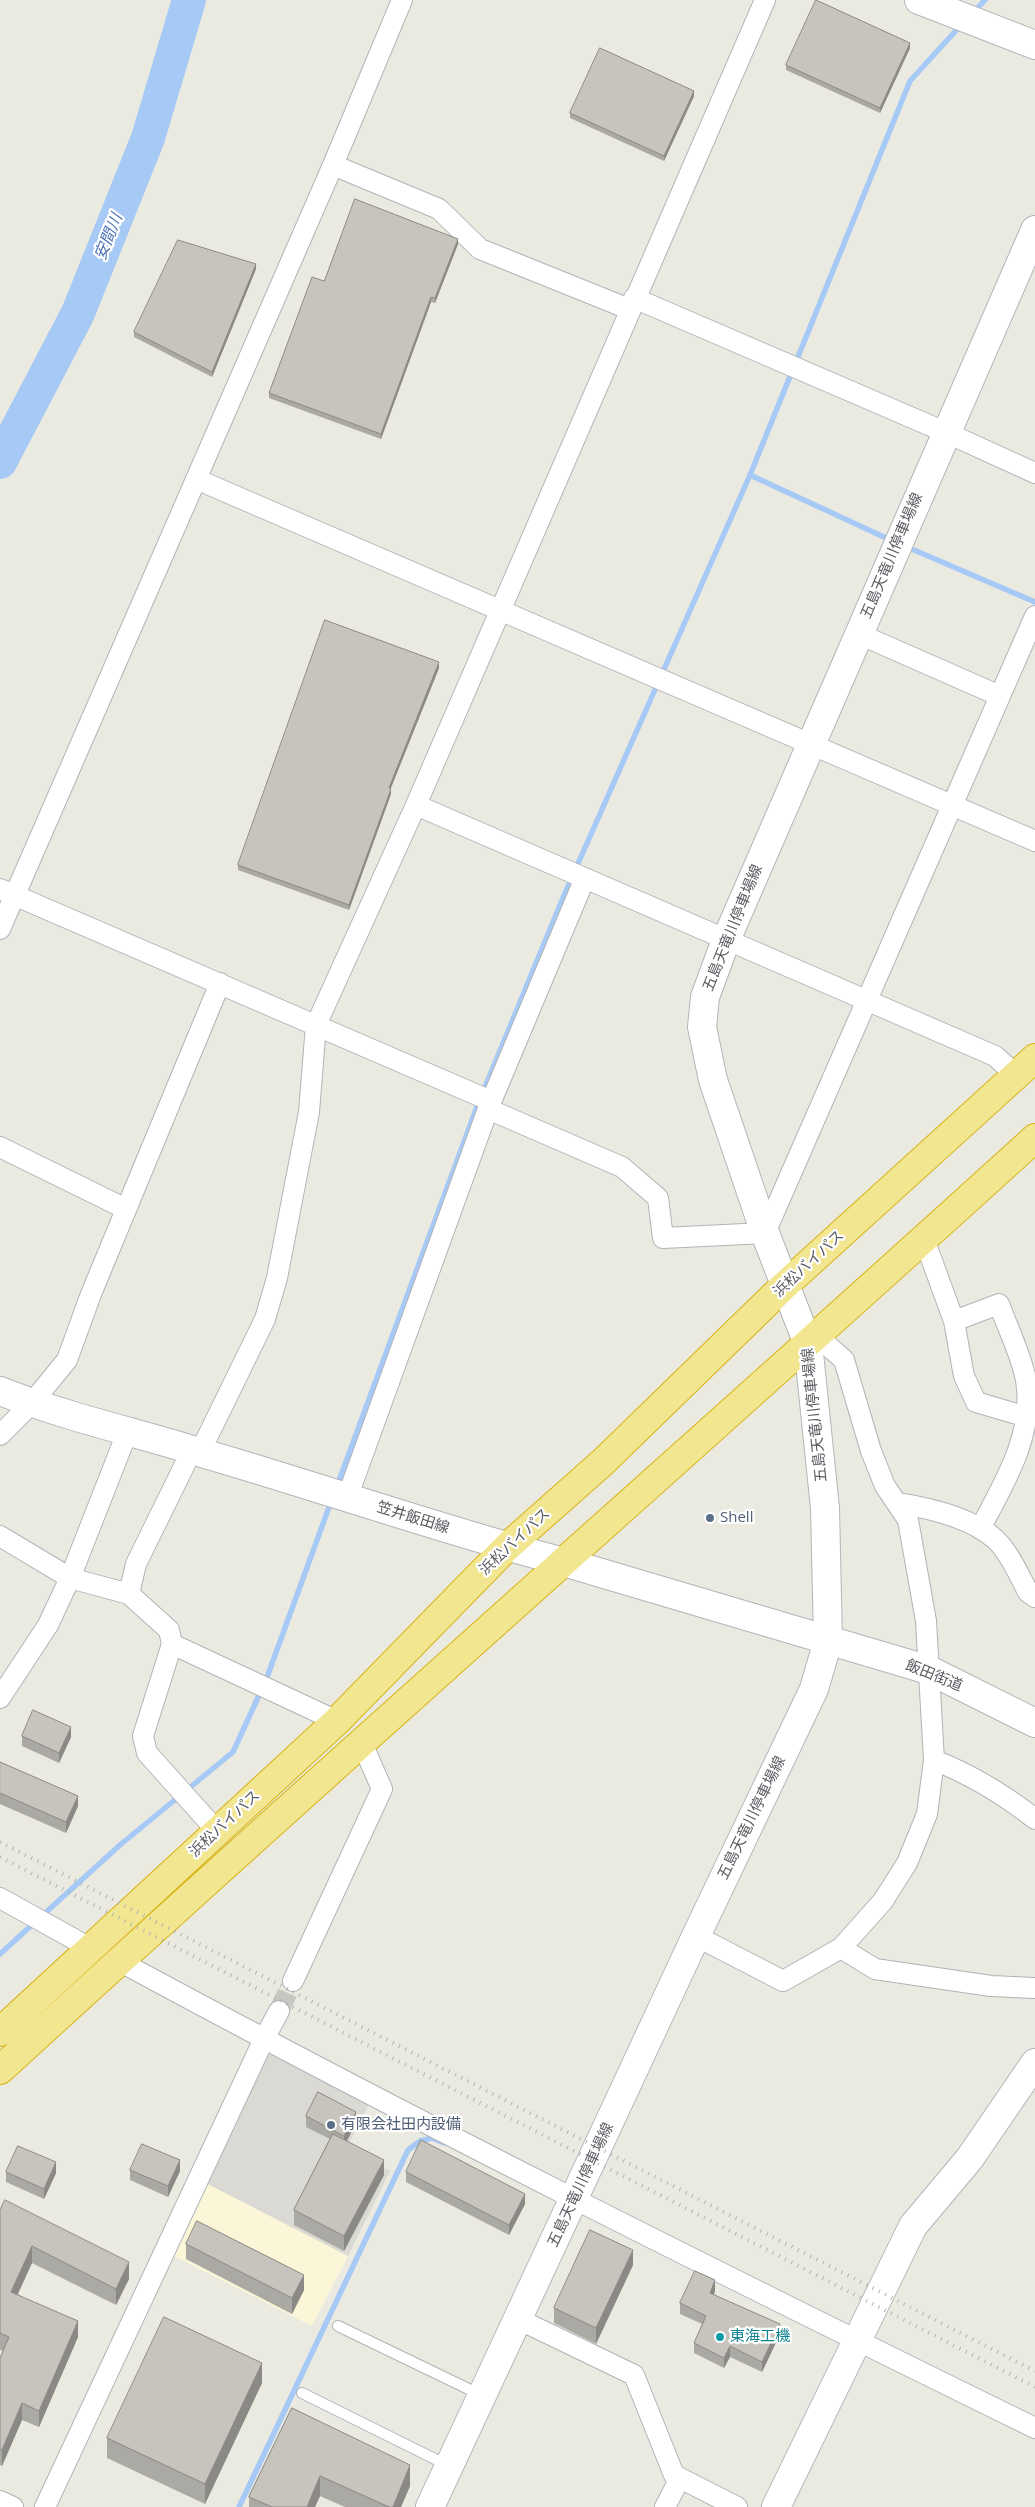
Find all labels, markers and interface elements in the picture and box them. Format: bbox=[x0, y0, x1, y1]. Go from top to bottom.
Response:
water label: 安間川 bbox=[91, 211, 127, 263]
street label: 五島天竜川停車場線 bbox=[857, 490, 927, 622]
street label: 五島天竜川停車場線 bbox=[699, 862, 767, 994]
street label: 浜松バイパス bbox=[770, 1227, 848, 1301]
street label: 五島天竜川停車場線 bbox=[799, 1347, 831, 1483]
street label: 笠井飯田線 bbox=[375, 1498, 451, 1538]
street label: 浜松バイパス bbox=[476, 1505, 554, 1579]
place label: Shell bbox=[720, 1509, 753, 1527]
marker: Shell bbox=[704, 1512, 716, 1524]
street label: 飯田街道 bbox=[903, 1656, 965, 1696]
street label: 五島天竜川停車場線 bbox=[714, 1753, 790, 1883]
street label: 浜松バイパス bbox=[186, 1787, 264, 1861]
place label: 有限会社田内設備 bbox=[341, 2116, 461, 2134]
marker: 有限会社田内設備 bbox=[325, 2119, 337, 2131]
street label: 五島天竜川停車場線 bbox=[544, 2120, 618, 2250]
place label: 東海工機 bbox=[730, 2328, 790, 2346]
marker: 東海工機 bbox=[714, 2331, 726, 2343]

